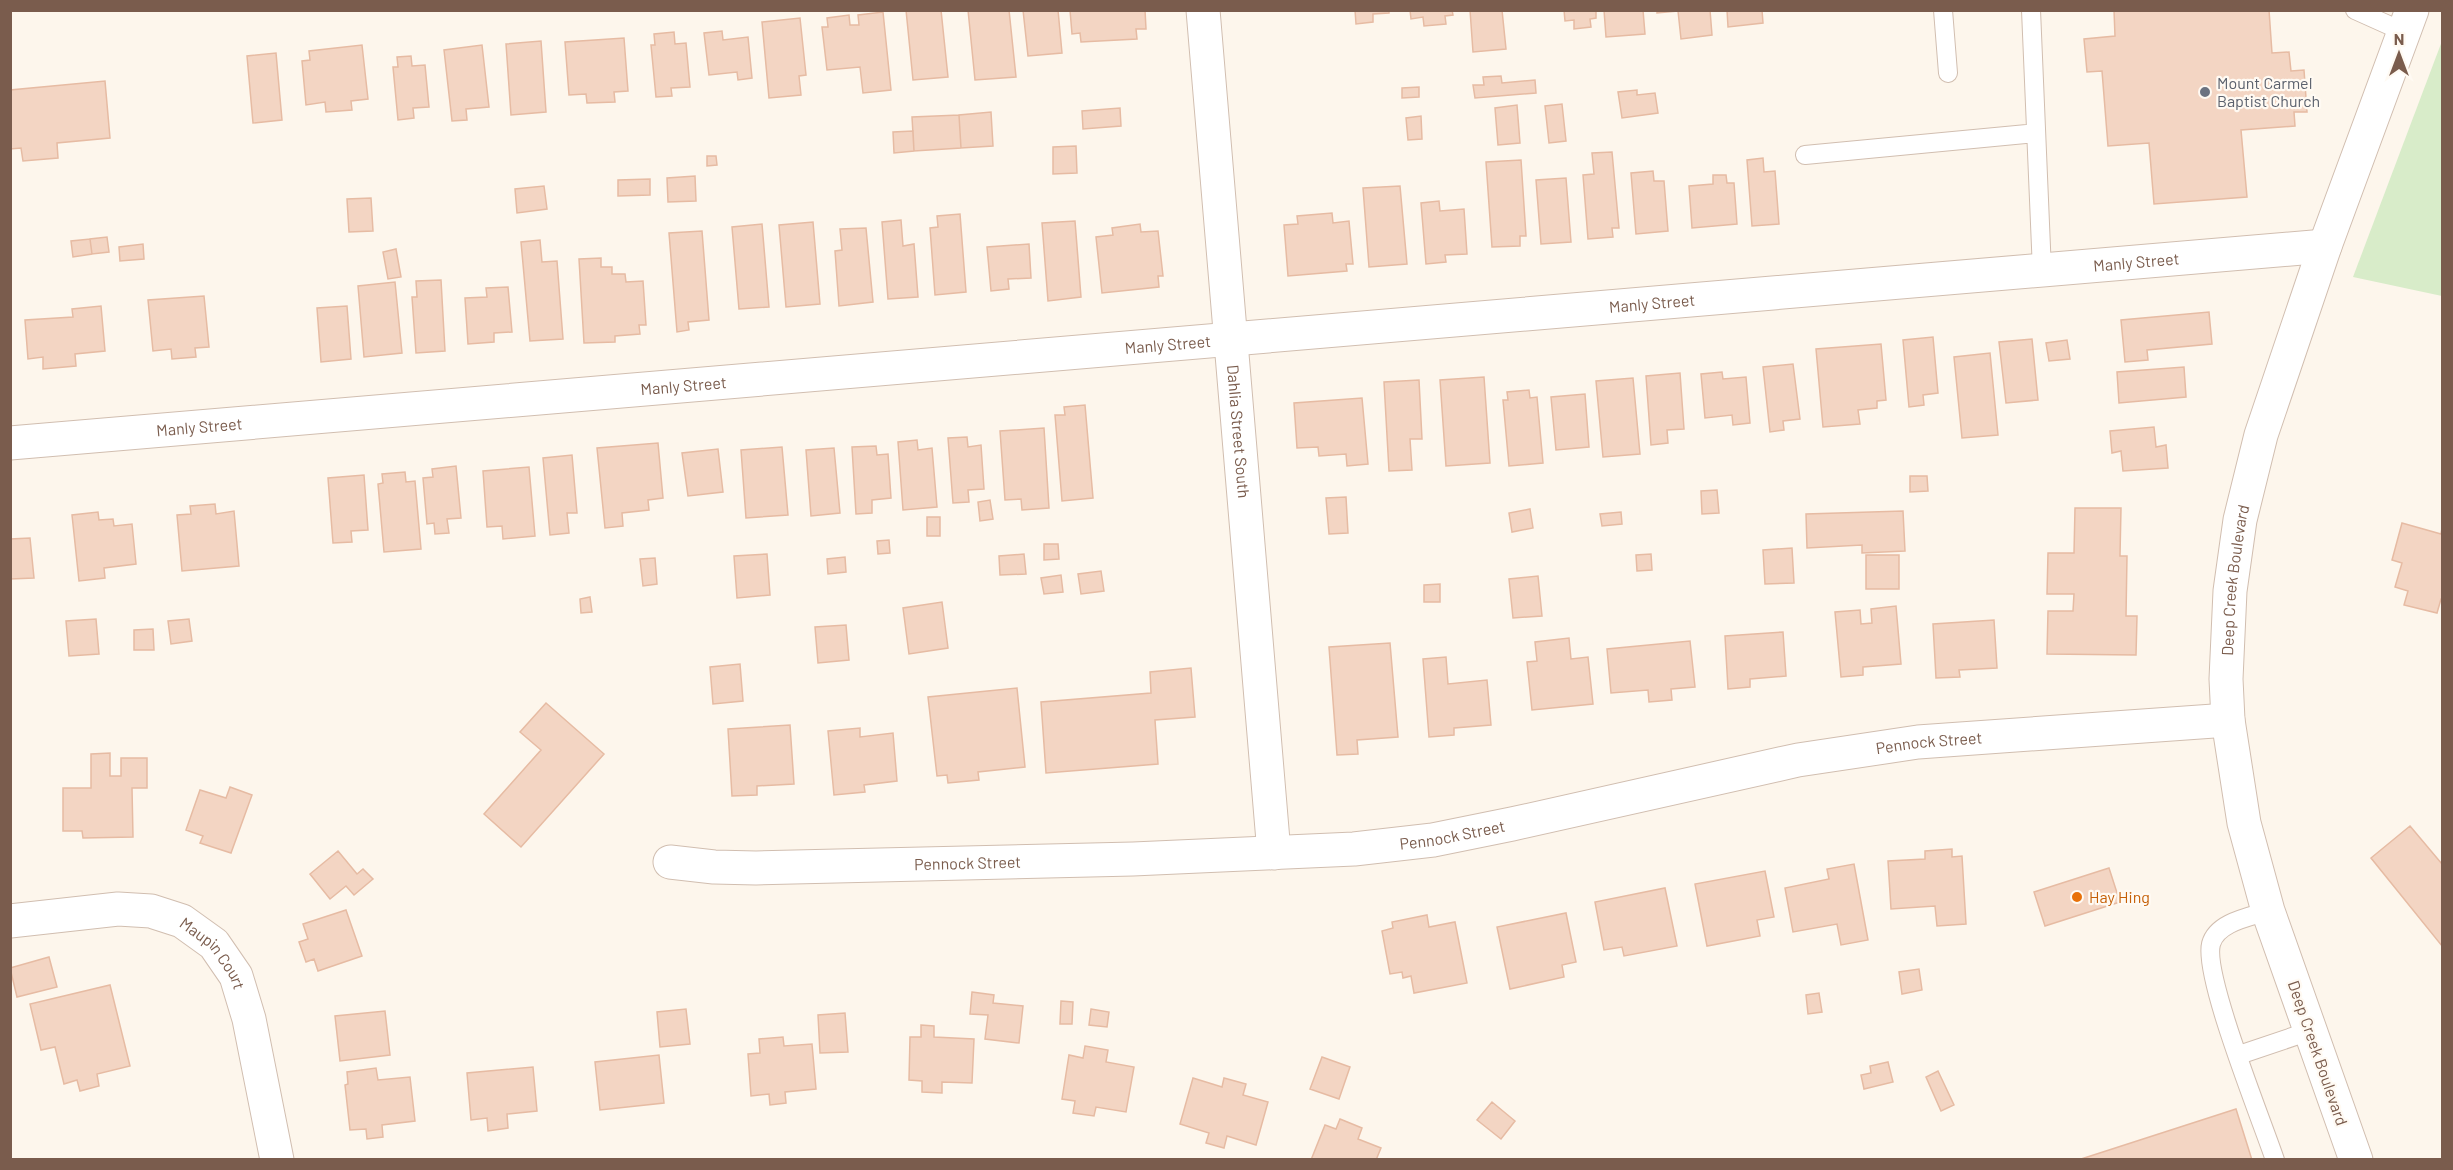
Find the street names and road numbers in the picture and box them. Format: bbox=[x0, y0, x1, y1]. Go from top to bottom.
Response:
street label: Manly Street bbox=[2092, 248, 2180, 275]
street label: Manly Street bbox=[1608, 290, 1696, 316]
street label: Manly Street bbox=[1124, 331, 1212, 357]
street label: Dahlia Street South bbox=[1224, 364, 1254, 499]
street label: Manly Street bbox=[640, 372, 727, 398]
street label: Manly Street bbox=[155, 413, 243, 440]
street label: Deep Creek Boulevard bbox=[2217, 502, 2253, 656]
street label: Pennock Street bbox=[1874, 727, 1983, 757]
street label: Pennock Street bbox=[1399, 816, 1507, 853]
street label: Pennock Street bbox=[914, 852, 1021, 873]
street label: Maupin Court bbox=[177, 913, 249, 991]
street label: Deep Creek Boulevard bbox=[2285, 978, 2352, 1128]

